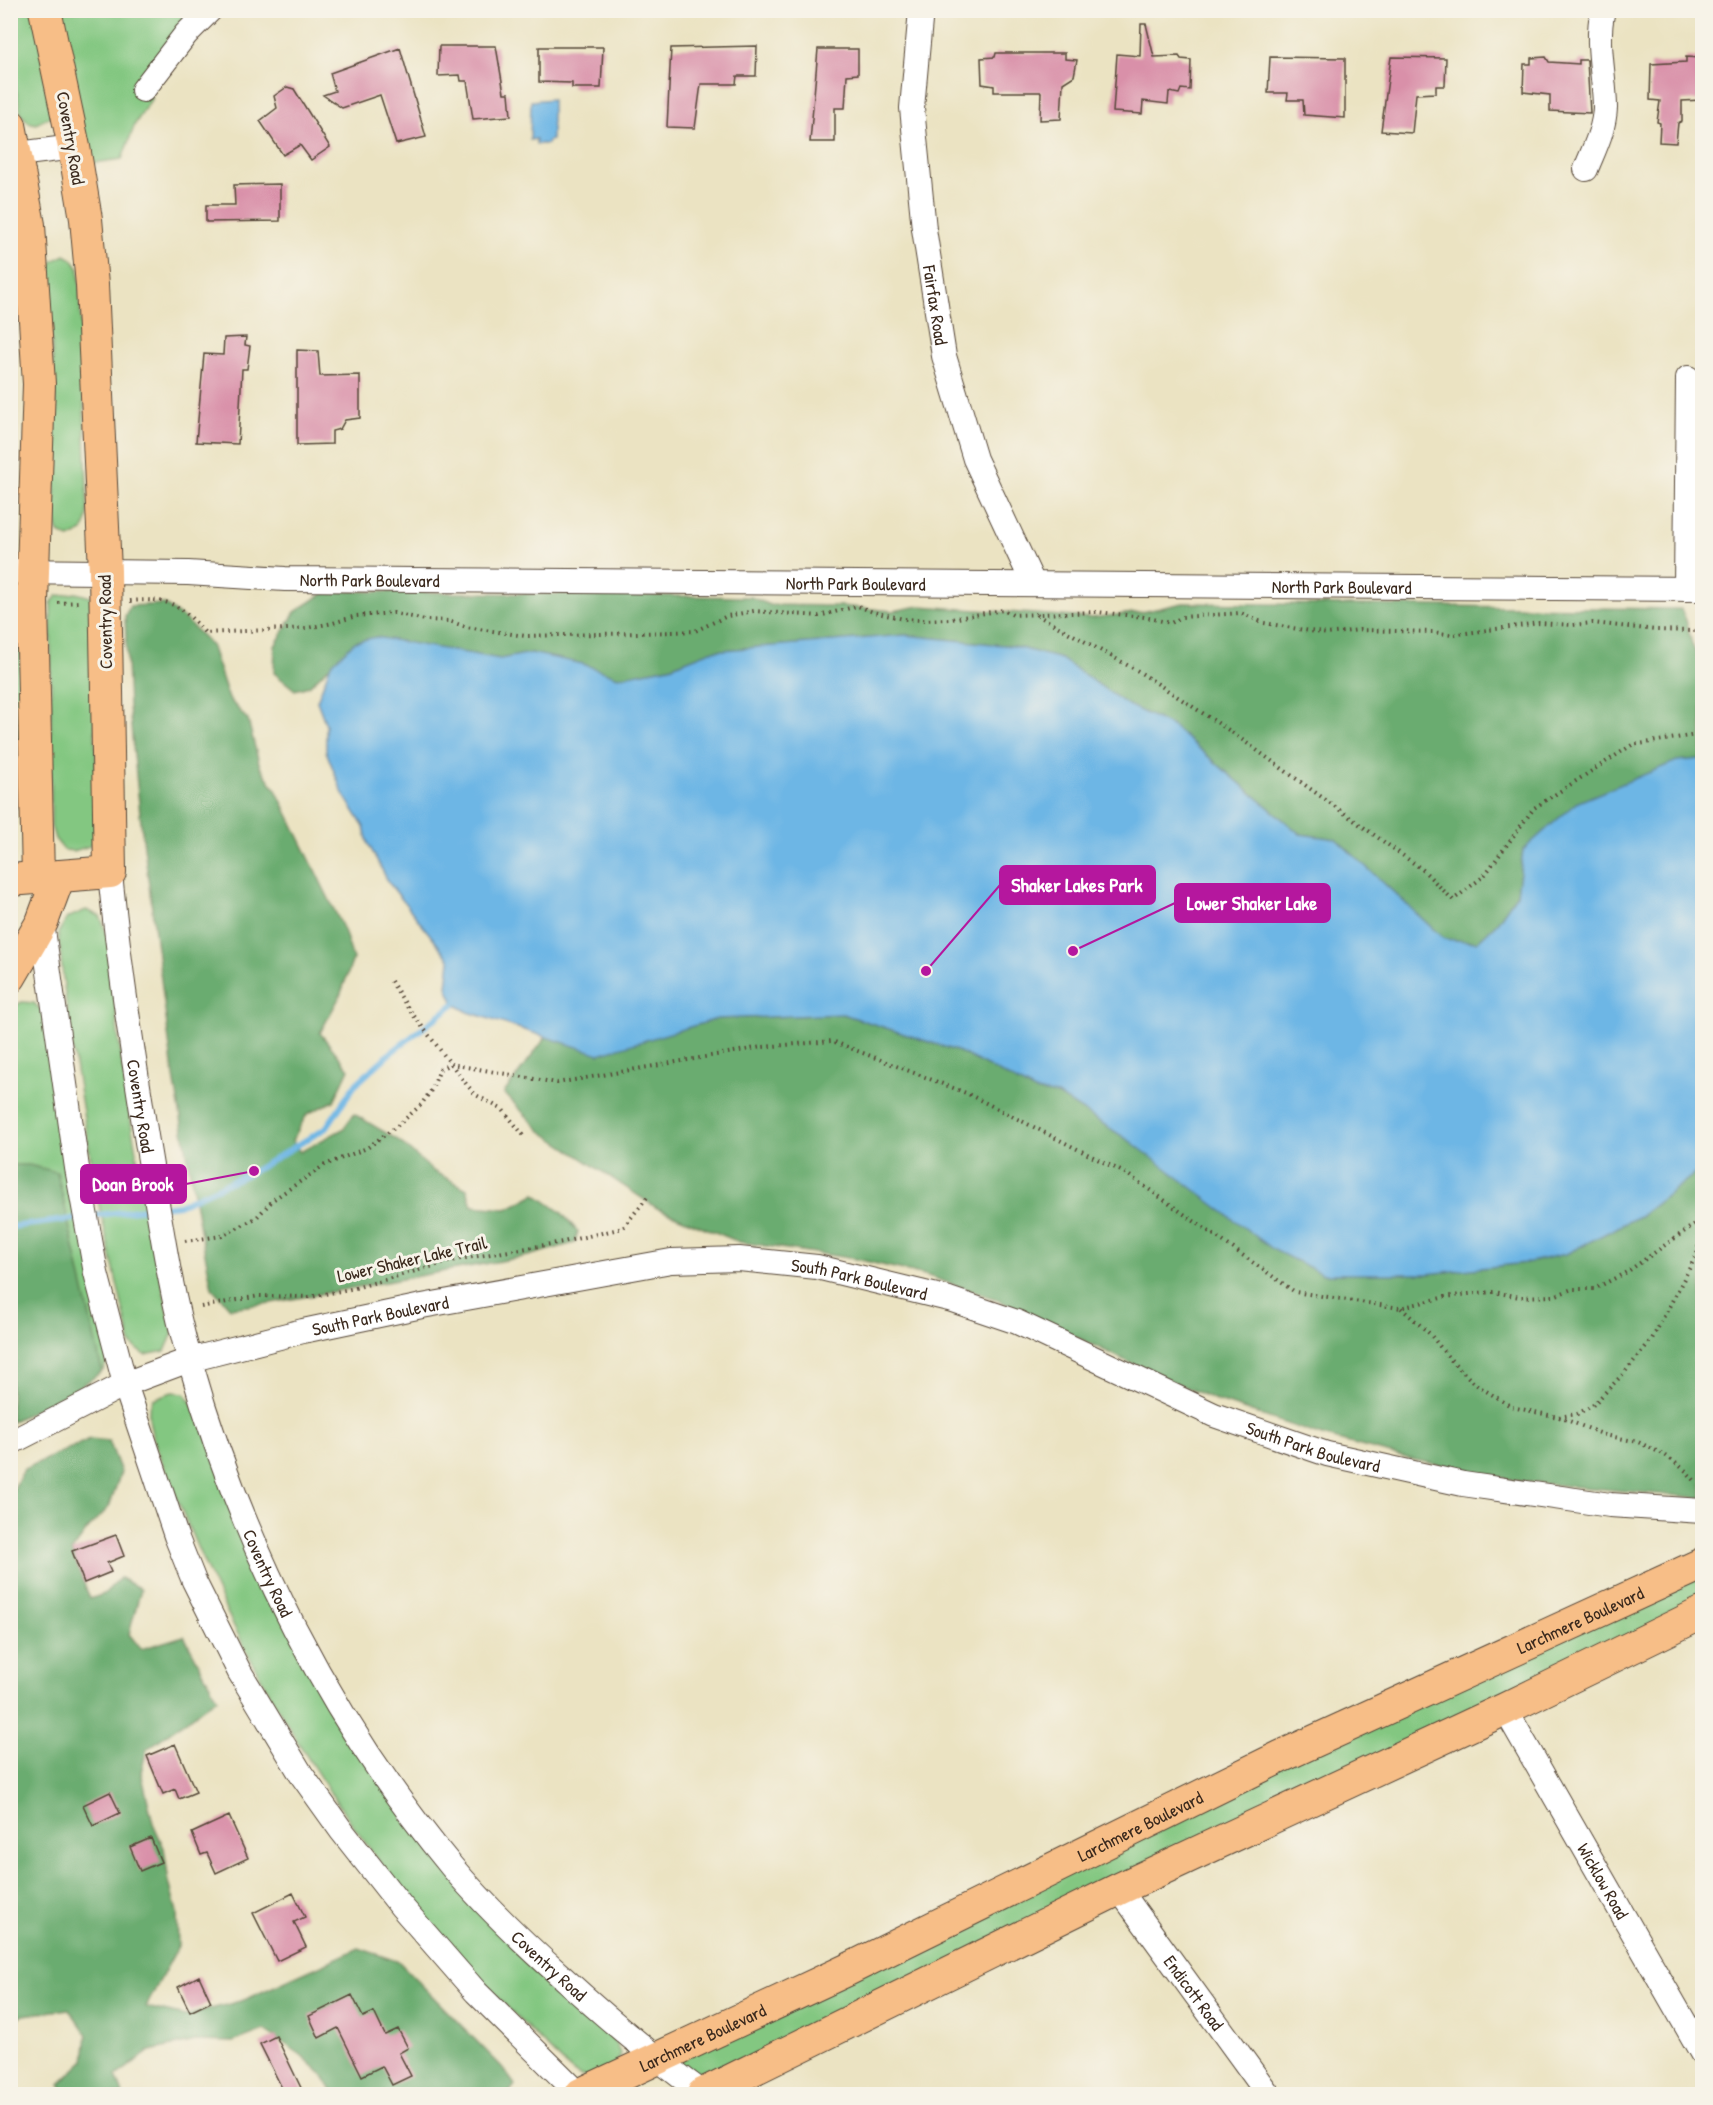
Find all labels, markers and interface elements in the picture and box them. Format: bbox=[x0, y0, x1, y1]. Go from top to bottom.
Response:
street label: Coventry Road bbox=[51, 90, 91, 186]
street label: Fairfax Road bbox=[917, 263, 955, 347]
street label: North Park Boulevard bbox=[300, 567, 440, 593]
street label: North Park Boulevard bbox=[786, 570, 926, 596]
street label: North Park Boulevard bbox=[1272, 573, 1412, 599]
street label: Coventry Road bbox=[92, 575, 118, 669]
callout: Shaker Lakes Park bbox=[1000, 866, 1155, 904]
text: Shaker Lakes Park bbox=[1011, 871, 1143, 898]
callout: Lower Shaker Lake bbox=[1175, 884, 1330, 922]
text: Lower Shaker Lake bbox=[1187, 889, 1317, 916]
street label: Coventry Road bbox=[121, 1057, 161, 1154]
callout: Doan Brook bbox=[81, 1165, 186, 1203]
text: Doan Brook bbox=[92, 1170, 174, 1197]
street label: Lower Shaker Lake Trail bbox=[335, 1230, 489, 1288]
street label: South Park Boulevard bbox=[790, 1252, 930, 1306]
street label: South Park Boulevard bbox=[310, 1289, 450, 1341]
street label: South Park Boulevard bbox=[1243, 1415, 1382, 1478]
street label: Coventry Road bbox=[237, 1525, 299, 1621]
street label: Larchmere Boulevard bbox=[1513, 1580, 1647, 1660]
street label: Larchmere Boulevard bbox=[1073, 1784, 1207, 1867]
street label: Wicklow Road bbox=[1572, 1838, 1635, 1923]
street label: Coventry Road bbox=[506, 1924, 592, 2006]
street label: Endicott Road bbox=[1158, 1950, 1230, 2035]
street label: Larchmere Boulevard bbox=[635, 1997, 770, 2078]

